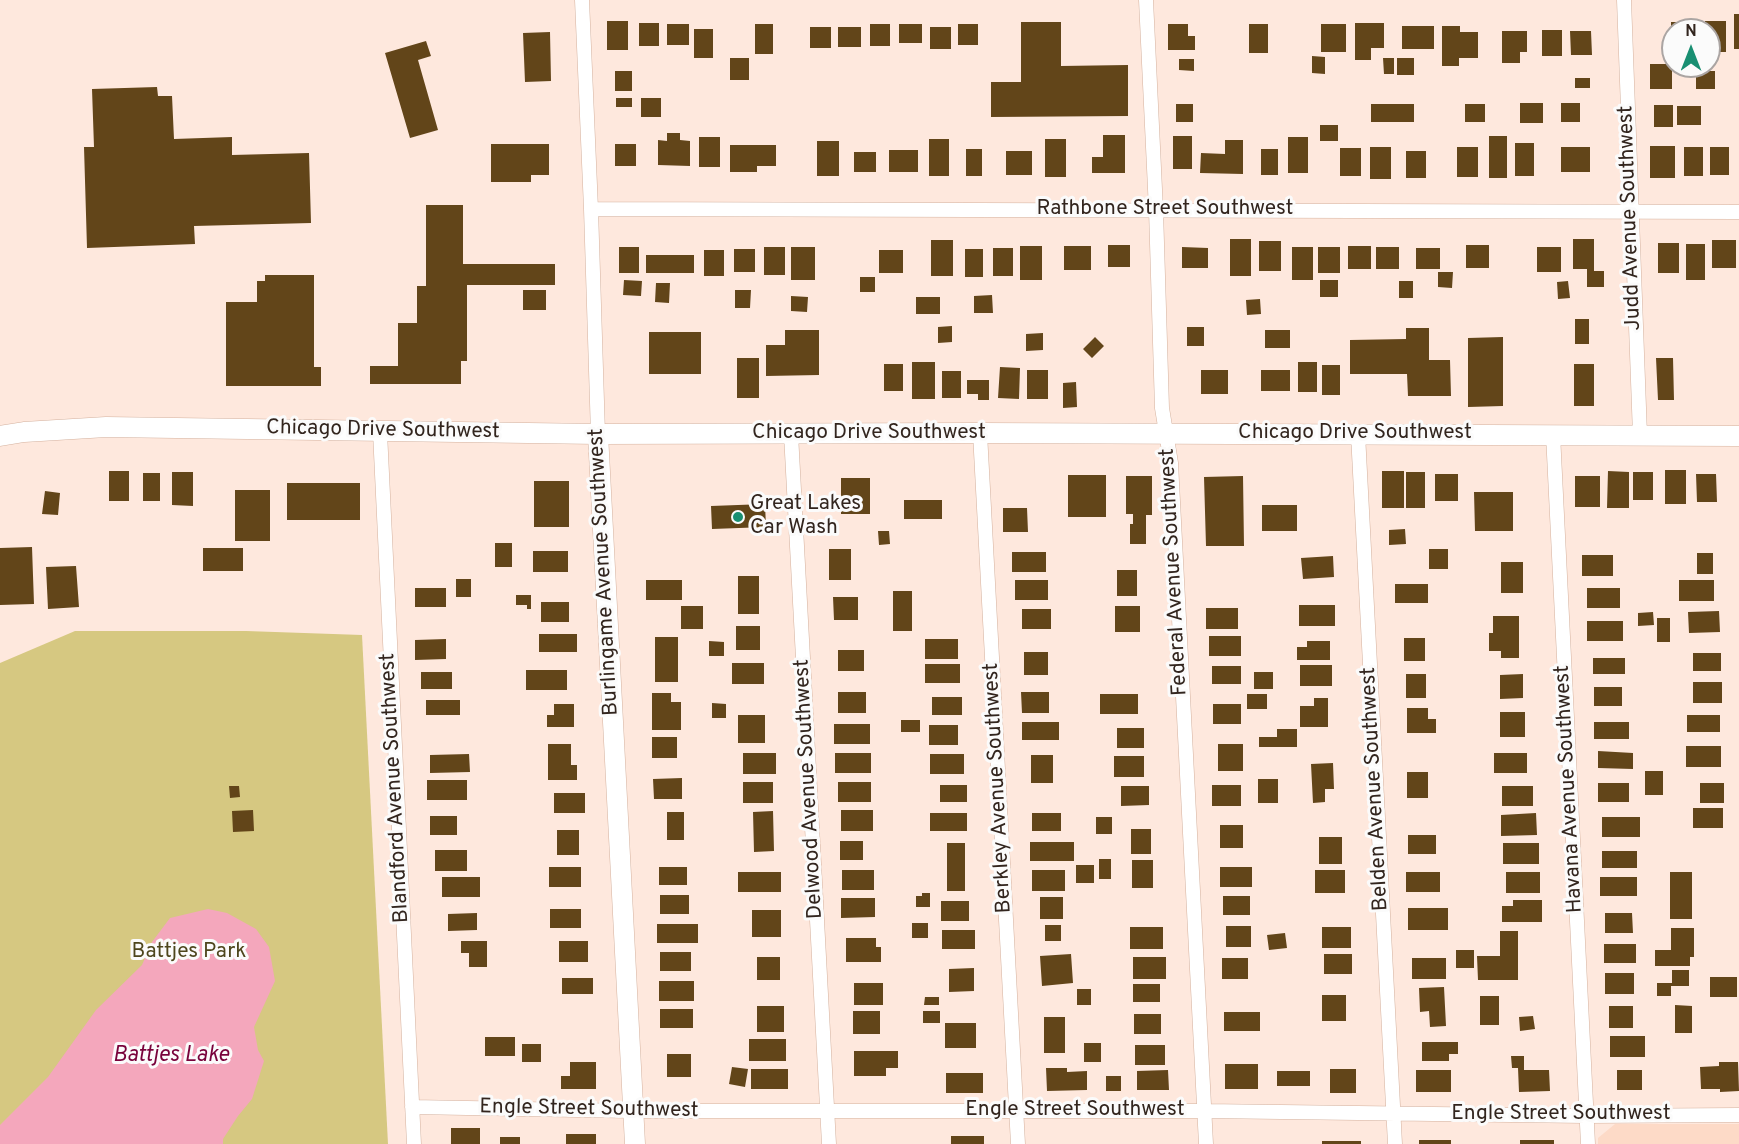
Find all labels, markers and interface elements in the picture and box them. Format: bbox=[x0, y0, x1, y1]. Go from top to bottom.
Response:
north arrow bbox=[1661, 18, 1721, 78]
text: N bbox=[1685, 22, 1697, 42]
street label: Judd Avenue Southwest bbox=[1614, 105, 1648, 331]
street label: Rathbone Street Southwest bbox=[1036, 197, 1294, 223]
street label: Chicago Drive Southwest bbox=[266, 416, 500, 446]
street label: Chicago Drive Southwest bbox=[752, 421, 986, 447]
street label: Chicago Drive Southwest bbox=[1238, 421, 1472, 447]
street label: Burlingame Avenue Southwest bbox=[585, 428, 625, 716]
street label: Federal Avenue Southwest bbox=[1156, 448, 1194, 696]
place label: Great Lakes Car Wash bbox=[750, 492, 861, 542]
marker: Great Lakes Car Wash bbox=[731, 510, 745, 524]
street label: Blandford Avenue Southwest bbox=[376, 652, 416, 924]
street label: Delwood Avenue Southwest bbox=[791, 658, 829, 920]
street label: Berkley Avenue Southwest bbox=[980, 662, 1018, 914]
street label: Havana Avenue Southwest bbox=[1551, 664, 1589, 914]
street label: Belden Avenue Southwest bbox=[1357, 666, 1395, 912]
park label: Battjes Park bbox=[132, 940, 246, 966]
water label: Battjes Lake bbox=[113, 1044, 229, 1070]
street label: Engle Street Southwest bbox=[479, 1095, 699, 1125]
street label: Engle Street Southwest bbox=[965, 1098, 1185, 1124]
street label: Engle Street Southwest bbox=[1451, 1102, 1671, 1128]

